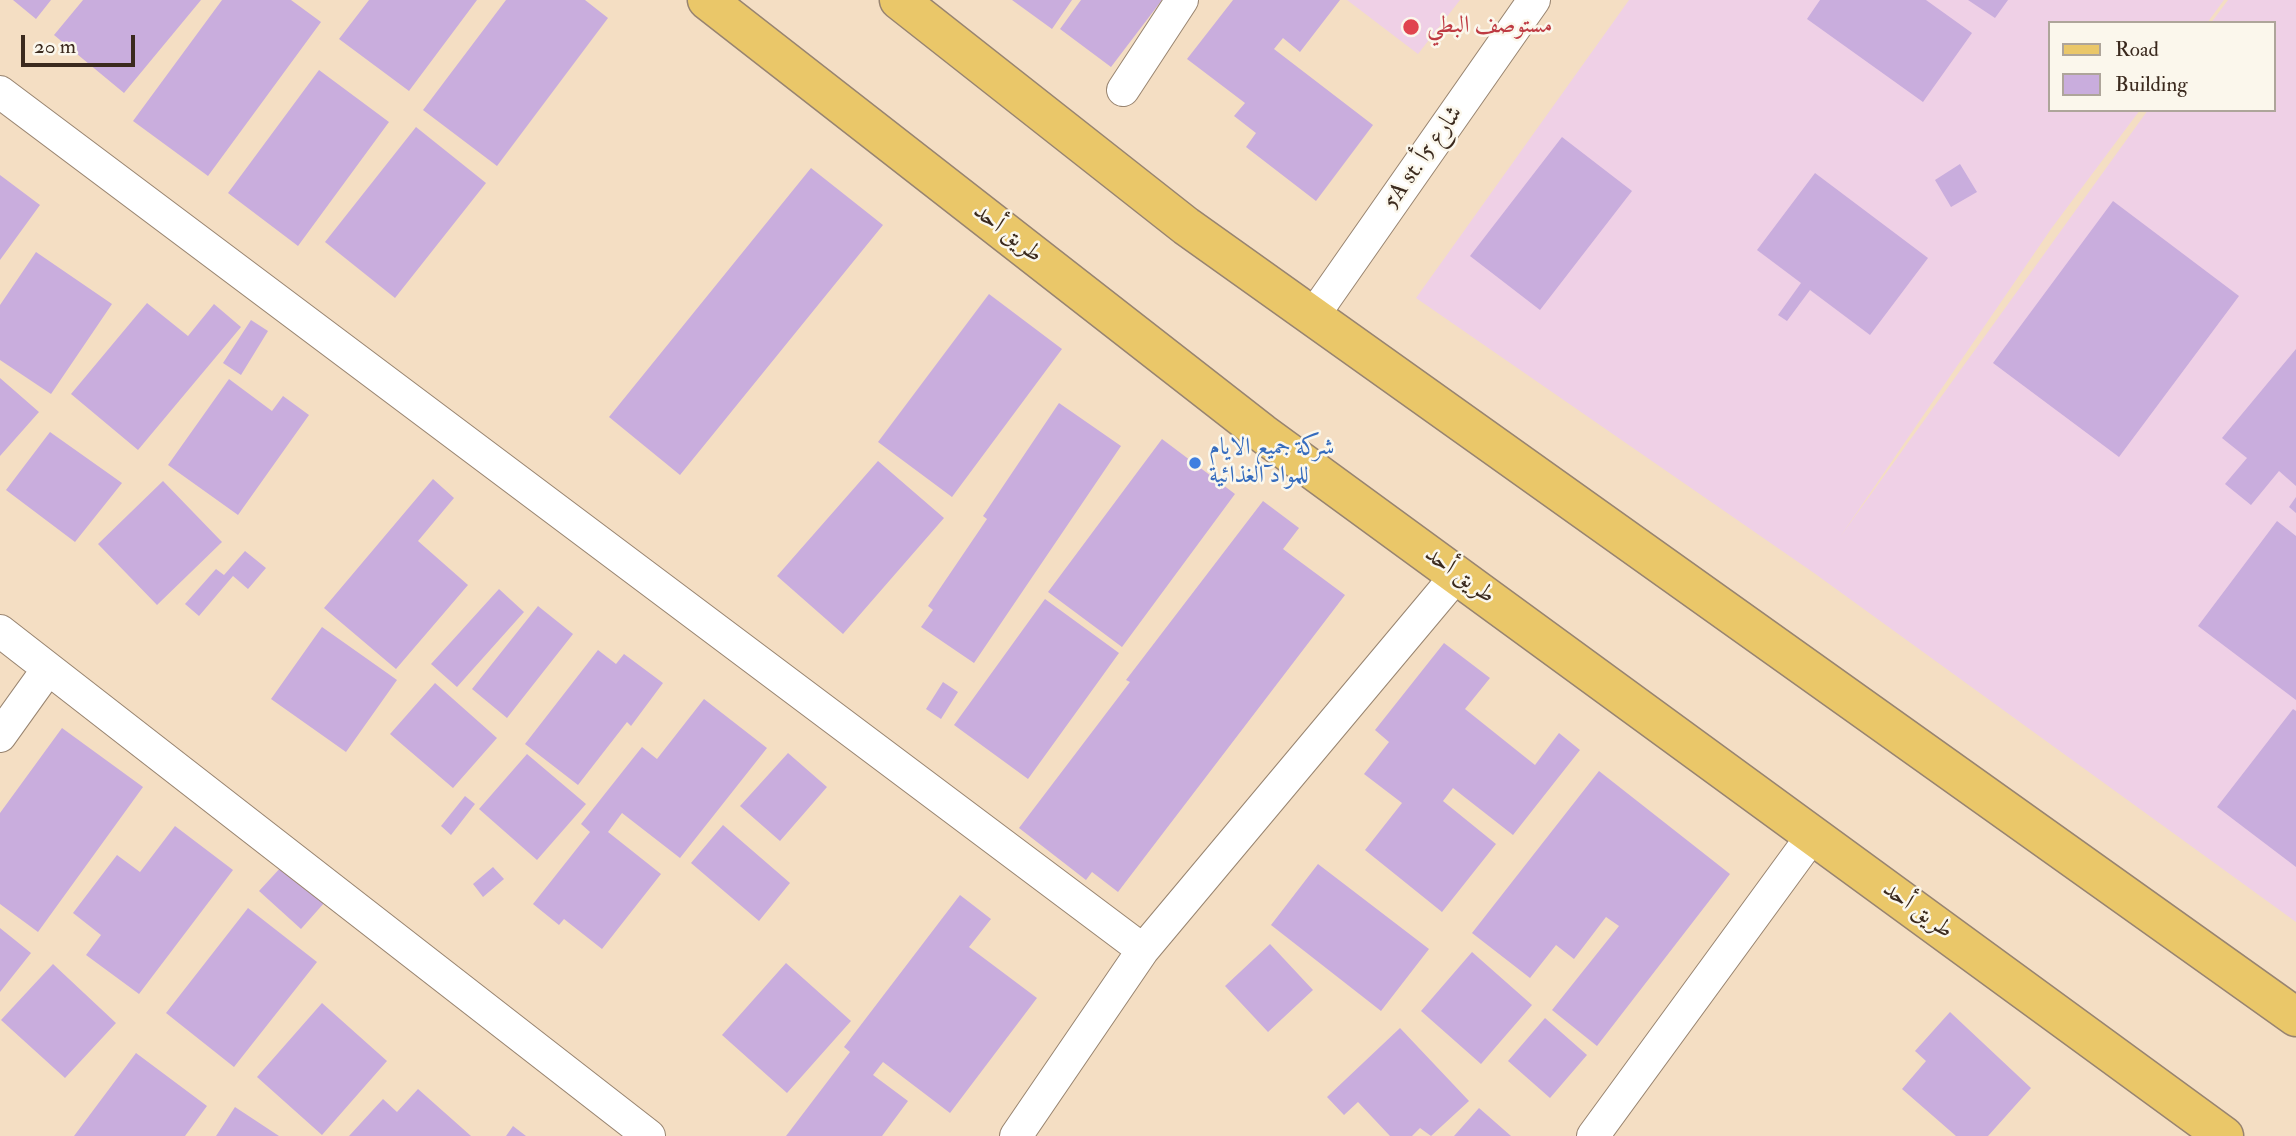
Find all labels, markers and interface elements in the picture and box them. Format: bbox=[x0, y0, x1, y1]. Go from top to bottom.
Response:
place label: مستوصف البطي bbox=[1427, 13, 1553, 41]
marker: مستوصف البطي bbox=[1401, 17, 1421, 37]
scale bar bbox=[24, 21, 138, 65]
legend bbox=[2048, 21, 2275, 112]
text: 20 m bbox=[34, 33, 76, 60]
text: Road bbox=[2115, 36, 2159, 63]
text: Building bbox=[2115, 71, 2188, 98]
street label: 5A st. شارع 5أ bbox=[1378, 101, 1470, 215]
street label: طريق أحد bbox=[966, 198, 1048, 270]
place label: شركة جميع الايام للمواد الغذائية bbox=[1209, 435, 1335, 491]
marker: شركة جميع الايام للمواد الغذائية bbox=[1187, 455, 1203, 471]
street label: طريق أحد bbox=[1418, 541, 1500, 611]
street label: طريق أحد bbox=[1876, 876, 1958, 946]

